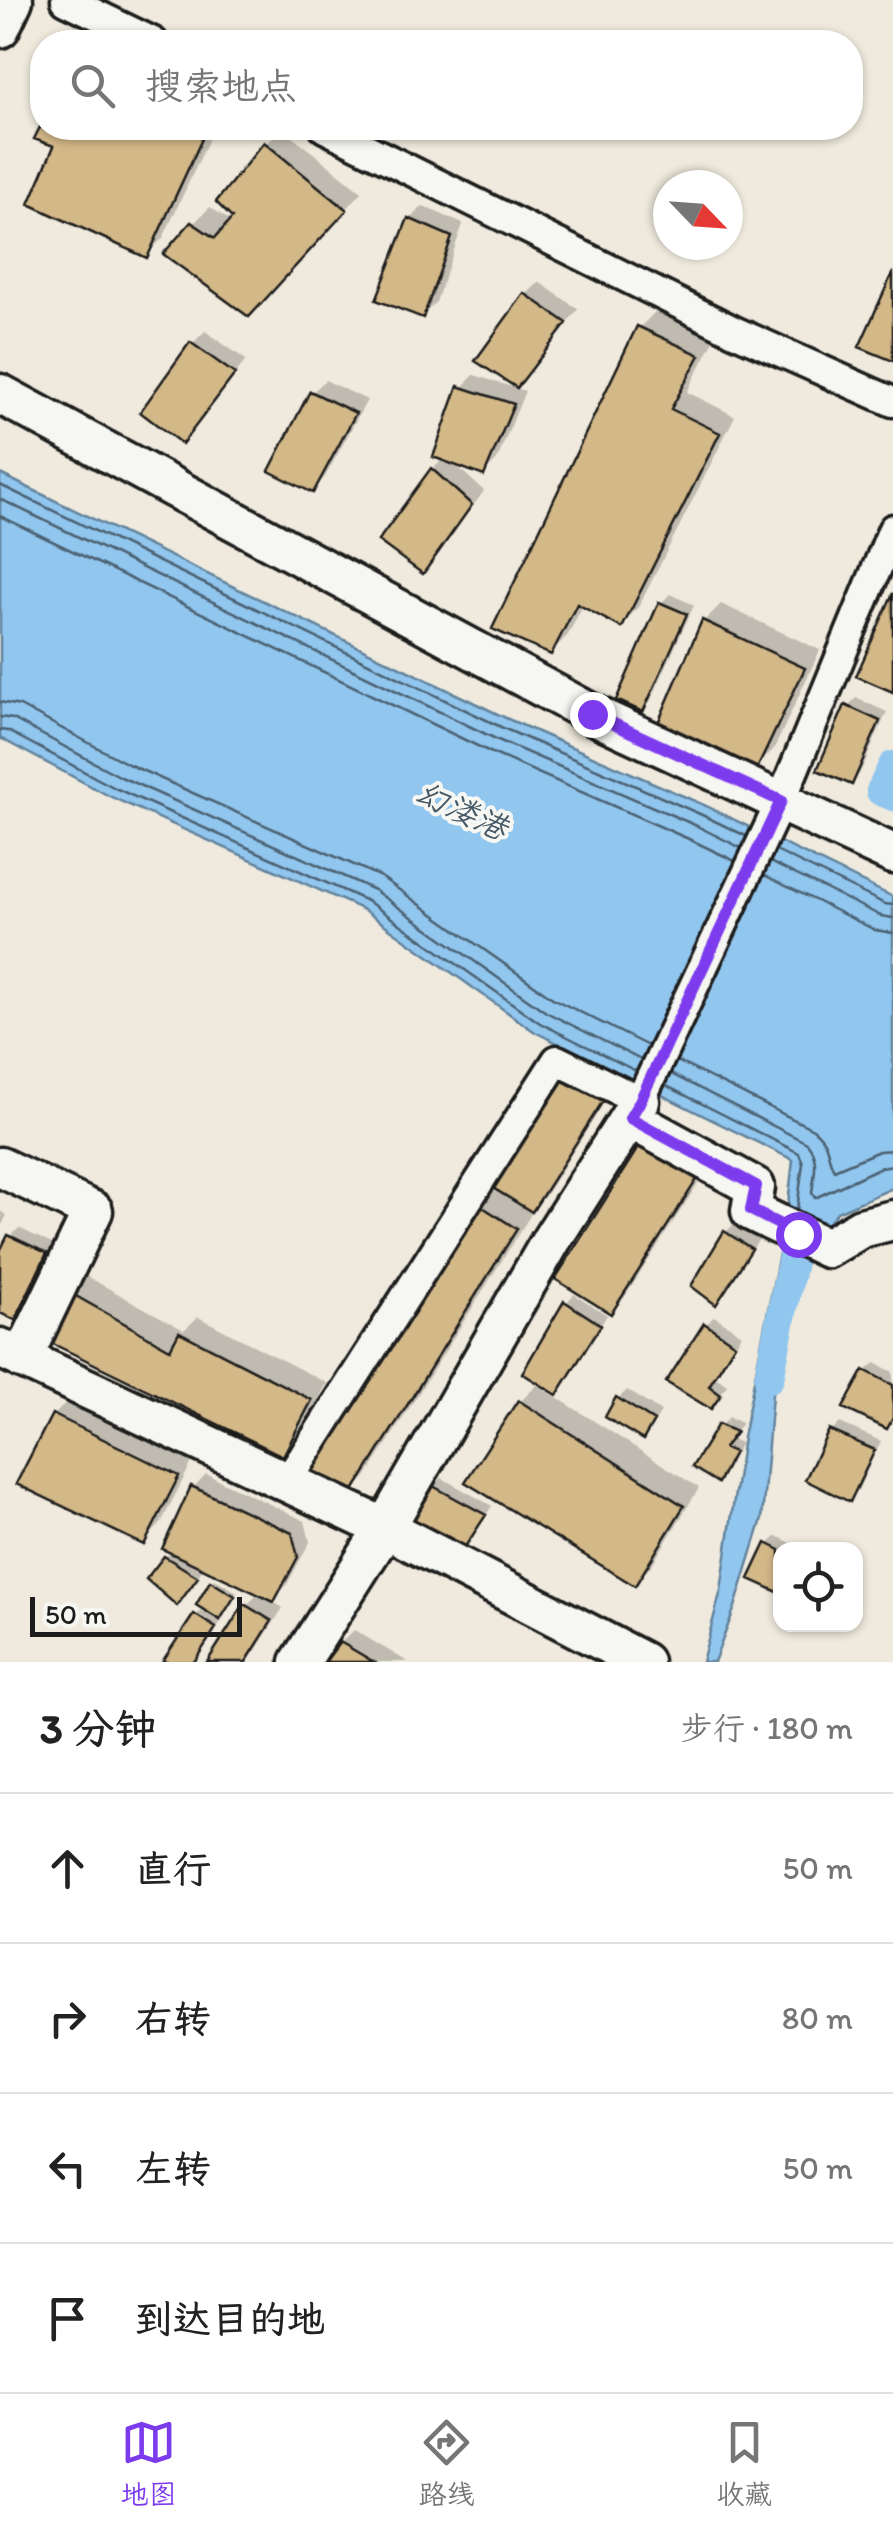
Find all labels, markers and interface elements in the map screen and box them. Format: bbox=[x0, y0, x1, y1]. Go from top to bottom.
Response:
search box bbox=[30, 30, 863, 140]
icon: search bbox=[65, 58, 120, 113]
text: 搜索地点 bbox=[145, 63, 297, 109]
north arrow bbox=[653, 170, 743, 260]
route end bbox=[570, 692, 616, 738]
water label: 幻溇港 bbox=[410, 772, 516, 849]
route start bbox=[776, 1212, 822, 1258]
map controls bbox=[773, 1542, 863, 1632]
button: locate bbox=[773, 1542, 863, 1632]
scale bar bbox=[30, 1592, 242, 1636]
text: 50 m bbox=[45, 1597, 107, 1631]
text: 3 分钟 bbox=[40, 1703, 156, 1754]
text: 步行 · 180 m bbox=[681, 1709, 853, 1747]
icon: ahead bbox=[40, 1841, 95, 1896]
text: 直行 bbox=[135, 1846, 211, 1892]
text: 50 m bbox=[782, 1849, 853, 1887]
icon: right bbox=[40, 1991, 95, 2046]
text: 右转 bbox=[135, 1996, 211, 2042]
text: 80 m bbox=[782, 1999, 853, 2037]
icon: left bbox=[40, 2141, 95, 2196]
text: 左转 bbox=[135, 2146, 211, 2192]
text: 50 m bbox=[782, 2149, 853, 2187]
icon: arrive bbox=[40, 2291, 95, 2346]
text: 到达目的地 bbox=[135, 2296, 325, 2342]
tab: 地图 bbox=[121, 2415, 177, 2512]
tab: 路线 bbox=[418, 2415, 474, 2512]
tab: 收藏 bbox=[716, 2415, 772, 2512]

